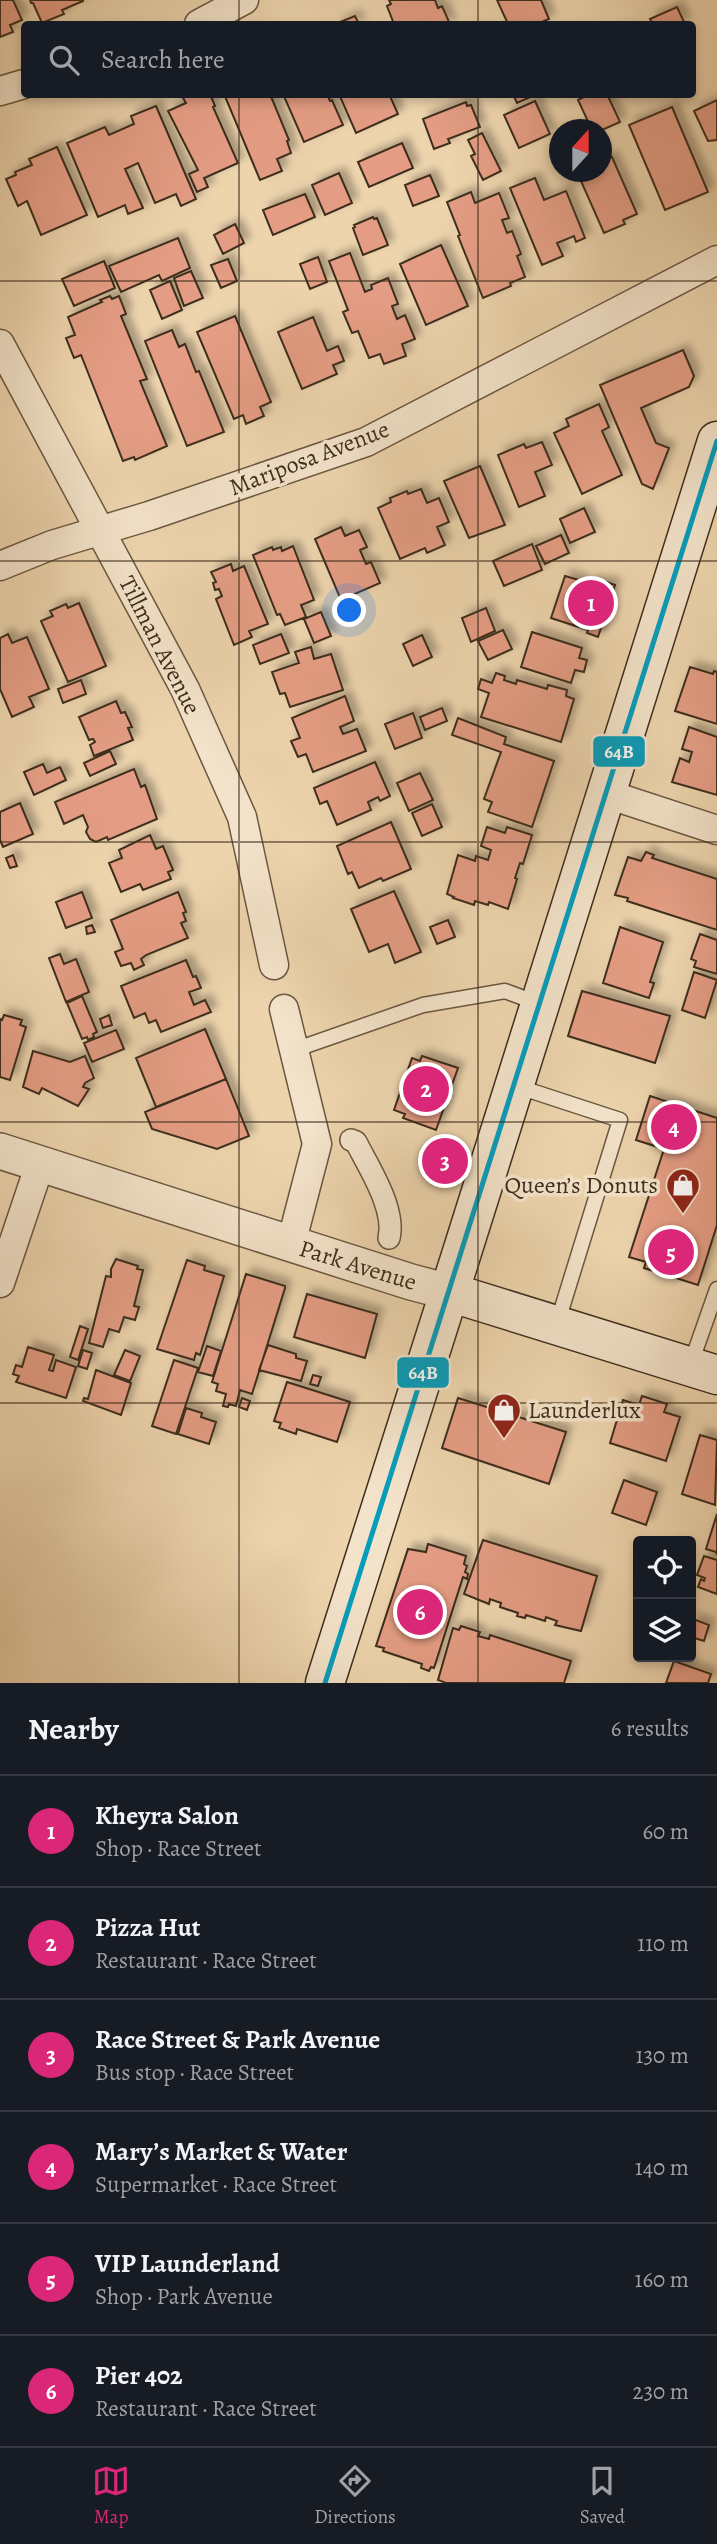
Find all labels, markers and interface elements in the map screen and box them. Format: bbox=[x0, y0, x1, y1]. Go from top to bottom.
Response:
search box bbox=[21, 21, 696, 98]
icon: search bbox=[45, 41, 83, 79]
text: Search here bbox=[101, 42, 225, 77]
north arrow bbox=[549, 119, 612, 182]
street label: Mariposa Avenue bbox=[224, 413, 394, 503]
street label: Tillman Avenue bbox=[111, 570, 209, 720]
pin: 1 bbox=[568, 577, 614, 629]
your location bbox=[332, 593, 366, 627]
line badge: 64B bbox=[592, 735, 646, 768]
text: 64B bbox=[604, 739, 634, 765]
pin: 2 bbox=[403, 1063, 449, 1115]
pin: 4 bbox=[651, 1101, 697, 1153]
pin: 3 bbox=[422, 1135, 468, 1187]
shop icon: Queen’s Donuts bbox=[664, 1166, 702, 1215]
place label: Queen’s Donuts bbox=[504, 1169, 658, 1201]
pin: 5 bbox=[648, 1226, 694, 1278]
street label: Park Avenue bbox=[295, 1232, 421, 1298]
line badge: 64B bbox=[396, 1356, 450, 1389]
text: 64B bbox=[408, 1360, 438, 1386]
shop icon: Launderlux bbox=[485, 1391, 523, 1440]
place label: Launderlux bbox=[528, 1394, 641, 1426]
map controls bbox=[633, 1536, 696, 1662]
button: locate bbox=[633, 1536, 696, 1599]
pin: 6 bbox=[397, 1586, 443, 1638]
button: layers bbox=[633, 1599, 696, 1662]
text: Nearby bbox=[28, 1709, 119, 1749]
text: 6 results bbox=[611, 1713, 689, 1744]
text: Kheyra Salon bbox=[95, 1798, 239, 1833]
text: 1 bbox=[47, 1816, 55, 1847]
text: 60 m bbox=[642, 1816, 689, 1847]
text: Shop · Race Street bbox=[95, 1833, 262, 1864]
text: Pizza Hut bbox=[95, 1910, 200, 1945]
text: 2 bbox=[45, 1928, 57, 1959]
text: 110 m bbox=[637, 1928, 689, 1959]
text: Restaurant · Race Street bbox=[95, 1945, 317, 1976]
text: Race Street & Park Avenue bbox=[95, 2022, 380, 2057]
text: 3 bbox=[46, 2040, 56, 2071]
text: 130 m bbox=[636, 2040, 689, 2071]
text: Bus stop · Race Street bbox=[95, 2057, 294, 2088]
text: Mary’s Market & Water bbox=[95, 2134, 347, 2169]
text: 4 bbox=[46, 2152, 56, 2183]
text: 140 m bbox=[635, 2152, 689, 2183]
text: Supermarket · Race Street bbox=[95, 2169, 337, 2200]
text: VIP Launderland bbox=[95, 2246, 280, 2281]
text: 5 bbox=[46, 2264, 56, 2295]
text: 160 m bbox=[635, 2264, 689, 2295]
text: Shop · Park Avenue bbox=[95, 2281, 273, 2312]
text: Pier 402 bbox=[95, 2358, 183, 2393]
text: 6 bbox=[46, 2376, 56, 2407]
text: 230 m bbox=[633, 2376, 689, 2407]
text: Restaurant · Race Street bbox=[95, 2393, 317, 2424]
tab: Map bbox=[92, 2462, 130, 2530]
tab: Directions bbox=[314, 2462, 396, 2530]
tab: Saved bbox=[580, 2462, 625, 2530]

